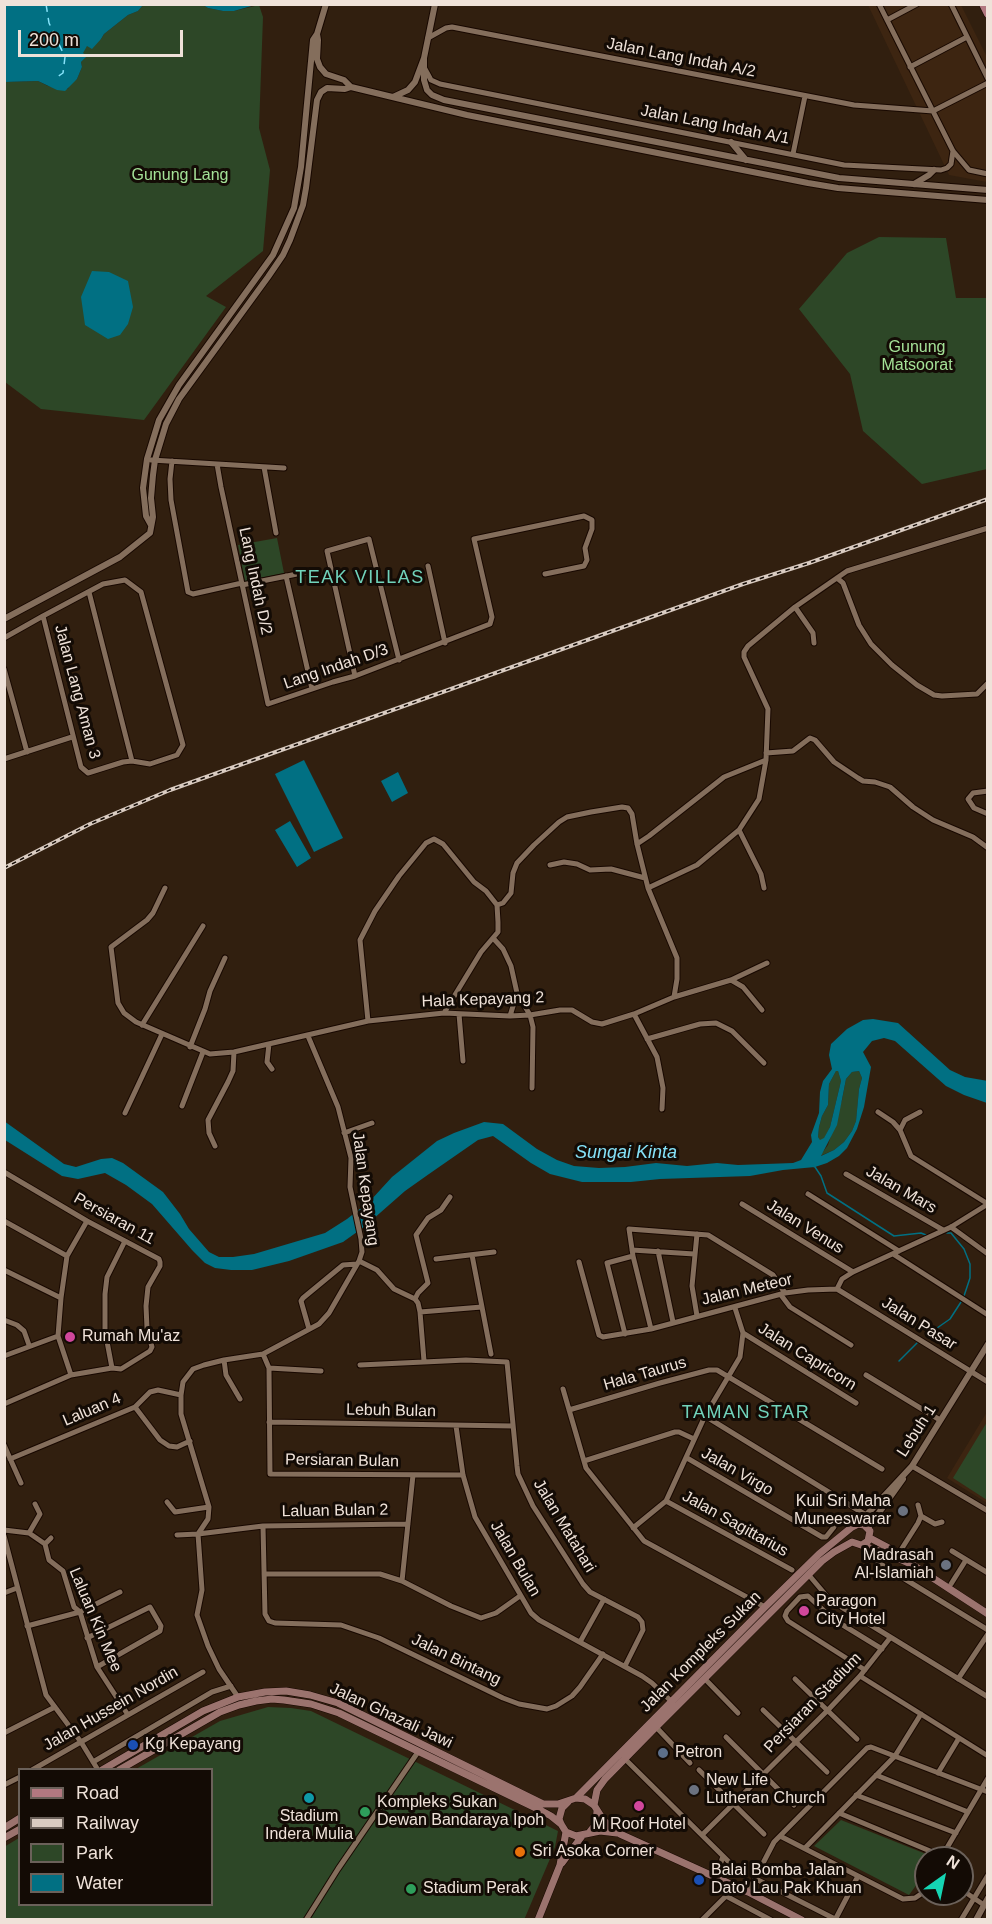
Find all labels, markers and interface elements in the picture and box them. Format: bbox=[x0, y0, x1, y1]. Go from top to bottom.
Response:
scale bar bbox=[21, 18, 186, 56]
text: 200 m bbox=[29, 30, 79, 50]
street label: Jalan Lang Indah A/2 bbox=[605, 34, 757, 82]
street label: Jalan Lang Indah A/1 bbox=[639, 101, 791, 149]
park label: Gunung Lang bbox=[132, 166, 228, 186]
park label: Gunung Matsoorat bbox=[881, 338, 953, 376]
street label: Lang Indah D/2 bbox=[234, 525, 276, 637]
district label: TEAK VILLAS bbox=[295, 567, 425, 589]
street label: Jalan Lang Aman 3 bbox=[50, 623, 104, 761]
street label: Lang Indah D/3 bbox=[281, 640, 391, 694]
street label: Hala Kepayang 2 bbox=[421, 988, 545, 1012]
street label: Jalan Kepayang bbox=[348, 1131, 382, 1247]
water label: Sungai Kinta bbox=[575, 1142, 677, 1164]
street label: Jalan Mars bbox=[862, 1162, 940, 1218]
street label: Persiaran 11 bbox=[70, 1189, 158, 1249]
street label: Jalan Venus bbox=[763, 1196, 847, 1258]
street label: Jalan Meteor bbox=[700, 1270, 794, 1310]
street label: Jalan Pasar bbox=[878, 1293, 960, 1355]
street label: Jalan Capricorn bbox=[754, 1319, 860, 1395]
place label: Rumah Mu'az bbox=[82, 1327, 180, 1347]
marker: Rumah Mu'az bbox=[63, 1330, 77, 1344]
street label: Hala Taurus bbox=[601, 1353, 689, 1395]
street label: Laluan 4 bbox=[60, 1389, 124, 1431]
street label: Lebuh Bulan bbox=[346, 1401, 436, 1421]
district label: TAMAN STAR bbox=[682, 1402, 810, 1424]
street label: Lebuh 1 bbox=[893, 1402, 941, 1460]
street label: Jalan Virgo bbox=[698, 1444, 776, 1500]
street label: Persiaran Bulan bbox=[285, 1450, 399, 1472]
street label: Jalan Matahari bbox=[529, 1476, 599, 1576]
street label: Jalan Sagittarius bbox=[679, 1487, 791, 1561]
place label: Kuil Sri Maha Muneeswarar bbox=[794, 1492, 891, 1530]
street label: Laluan Bulan 2 bbox=[281, 1500, 389, 1522]
marker: Kuil Sri Maha Muneeswarar bbox=[896, 1504, 910, 1518]
street label: Jalan Bulan bbox=[486, 1518, 544, 1600]
place label: Madrasah Al-Islamiah bbox=[855, 1546, 934, 1584]
marker: Madrasah Al-Islamiah bbox=[939, 1558, 953, 1572]
street label: Laluan Kin Mee bbox=[64, 1565, 126, 1675]
street label: Jalan Kompleks Sukan bbox=[637, 1588, 765, 1716]
place label: Paragon City Hotel bbox=[816, 1592, 885, 1630]
marker: Paragon City Hotel bbox=[797, 1604, 811, 1618]
street label: Jalan Bintang bbox=[408, 1630, 504, 1690]
street label: Persiaran Stadium bbox=[760, 1649, 866, 1757]
street label: Jalan Hussein Nordin bbox=[40, 1663, 182, 1755]
street label: Jalan Ghazali Jawi bbox=[326, 1679, 456, 1753]
place label: Kg Kepayang bbox=[145, 1735, 241, 1755]
marker: Kg Kepayang bbox=[126, 1738, 140, 1752]
place label: Petron bbox=[675, 1743, 722, 1763]
marker: Petron bbox=[656, 1746, 670, 1760]
legend bbox=[18, 1768, 213, 1906]
place label: New Life Lutheran Church bbox=[706, 1771, 825, 1809]
text: Road bbox=[76, 1783, 119, 1803]
marker: New Life Lutheran Church bbox=[687, 1783, 701, 1797]
marker: Stadium Indera Mulia bbox=[302, 1791, 316, 1805]
place label: Kompleks Sukan Dewan Bandaraya Ipoh bbox=[377, 1793, 544, 1831]
marker: M Roof Hotel bbox=[632, 1799, 646, 1813]
marker: Kompleks Sukan Dewan Bandaraya Ipoh bbox=[358, 1805, 372, 1819]
place label: Stadium Indera Mulia bbox=[265, 1807, 353, 1845]
text: Railway bbox=[76, 1813, 139, 1833]
place label: M Roof Hotel bbox=[592, 1815, 686, 1835]
place label: Sri Asoka Corner bbox=[532, 1842, 654, 1862]
text: Park bbox=[76, 1843, 113, 1863]
marker: Sri Asoka Corner bbox=[513, 1845, 527, 1859]
north arrow bbox=[914, 1846, 974, 1906]
text: N bbox=[944, 1852, 962, 1872]
place label: Balai Bomba Jalan Dato' Lau Pak Khuan bbox=[711, 1861, 862, 1899]
text: Water bbox=[76, 1873, 123, 1893]
marker: Balai Bomba Jalan Dato' Lau Pak Khuan bbox=[692, 1873, 706, 1887]
place label: Stadium Perak bbox=[423, 1879, 528, 1899]
marker: Stadium Perak bbox=[404, 1882, 418, 1896]

